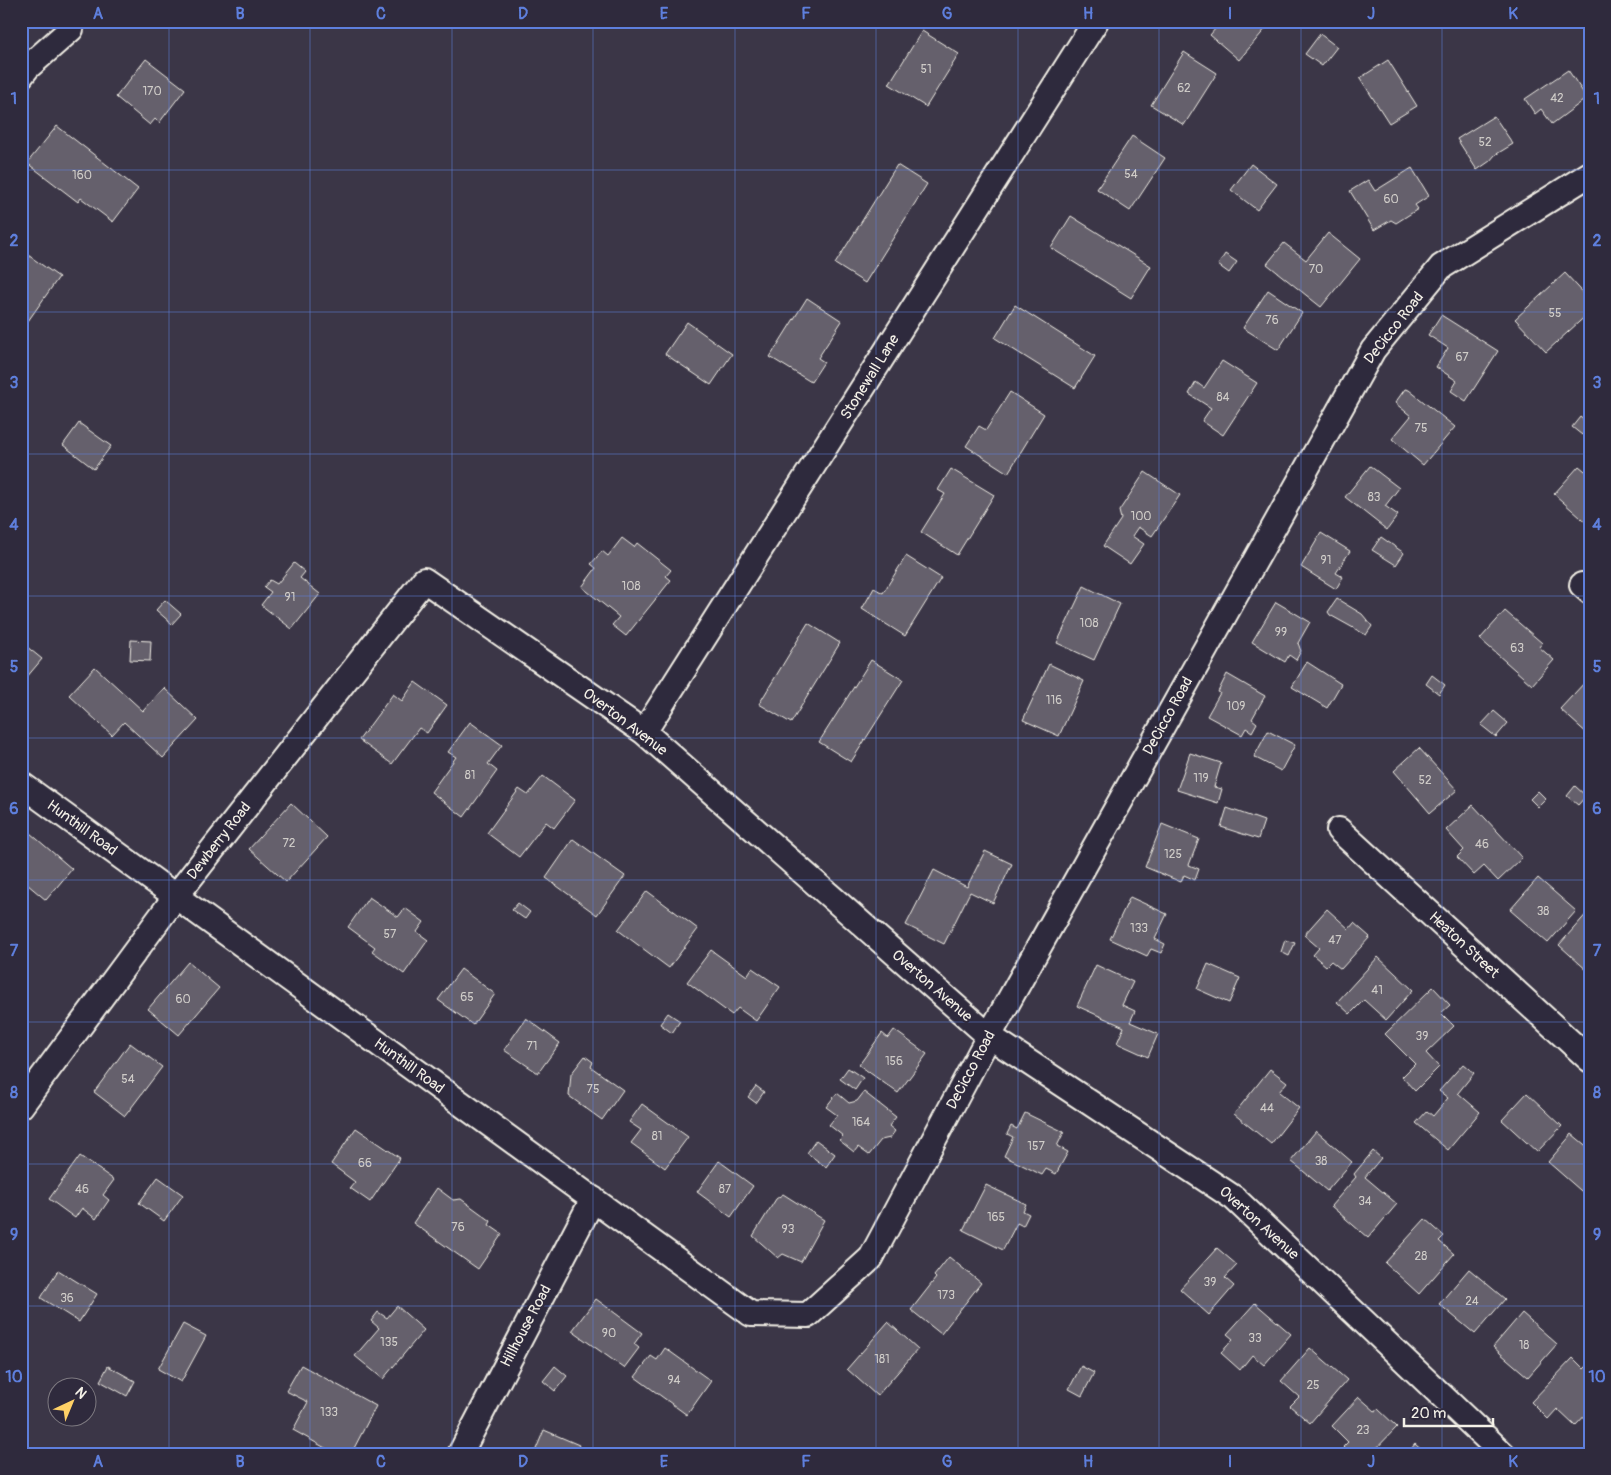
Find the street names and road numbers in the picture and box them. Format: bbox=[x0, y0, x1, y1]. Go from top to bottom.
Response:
street label: DeCicco Road bbox=[1360, 288, 1428, 368]
street label: Stonewall Lane bbox=[836, 330, 904, 423]
street label: DeCicco Road bbox=[1139, 674, 1197, 758]
street label: Overton Avenue bbox=[579, 684, 671, 760]
street label: Hunthill Road bbox=[43, 796, 121, 860]
street label: Dewberry Road bbox=[183, 798, 255, 884]
street label: Heaton Street bbox=[1425, 908, 1504, 983]
street label: Overton Avenue bbox=[888, 946, 977, 1027]
street label: DeCicco Road bbox=[942, 1027, 1000, 1113]
street label: Hunthill Road bbox=[370, 1034, 448, 1098]
street label: Overton Avenue bbox=[1215, 1182, 1303, 1264]
street label: Hillhouse Road bbox=[496, 1282, 556, 1370]

